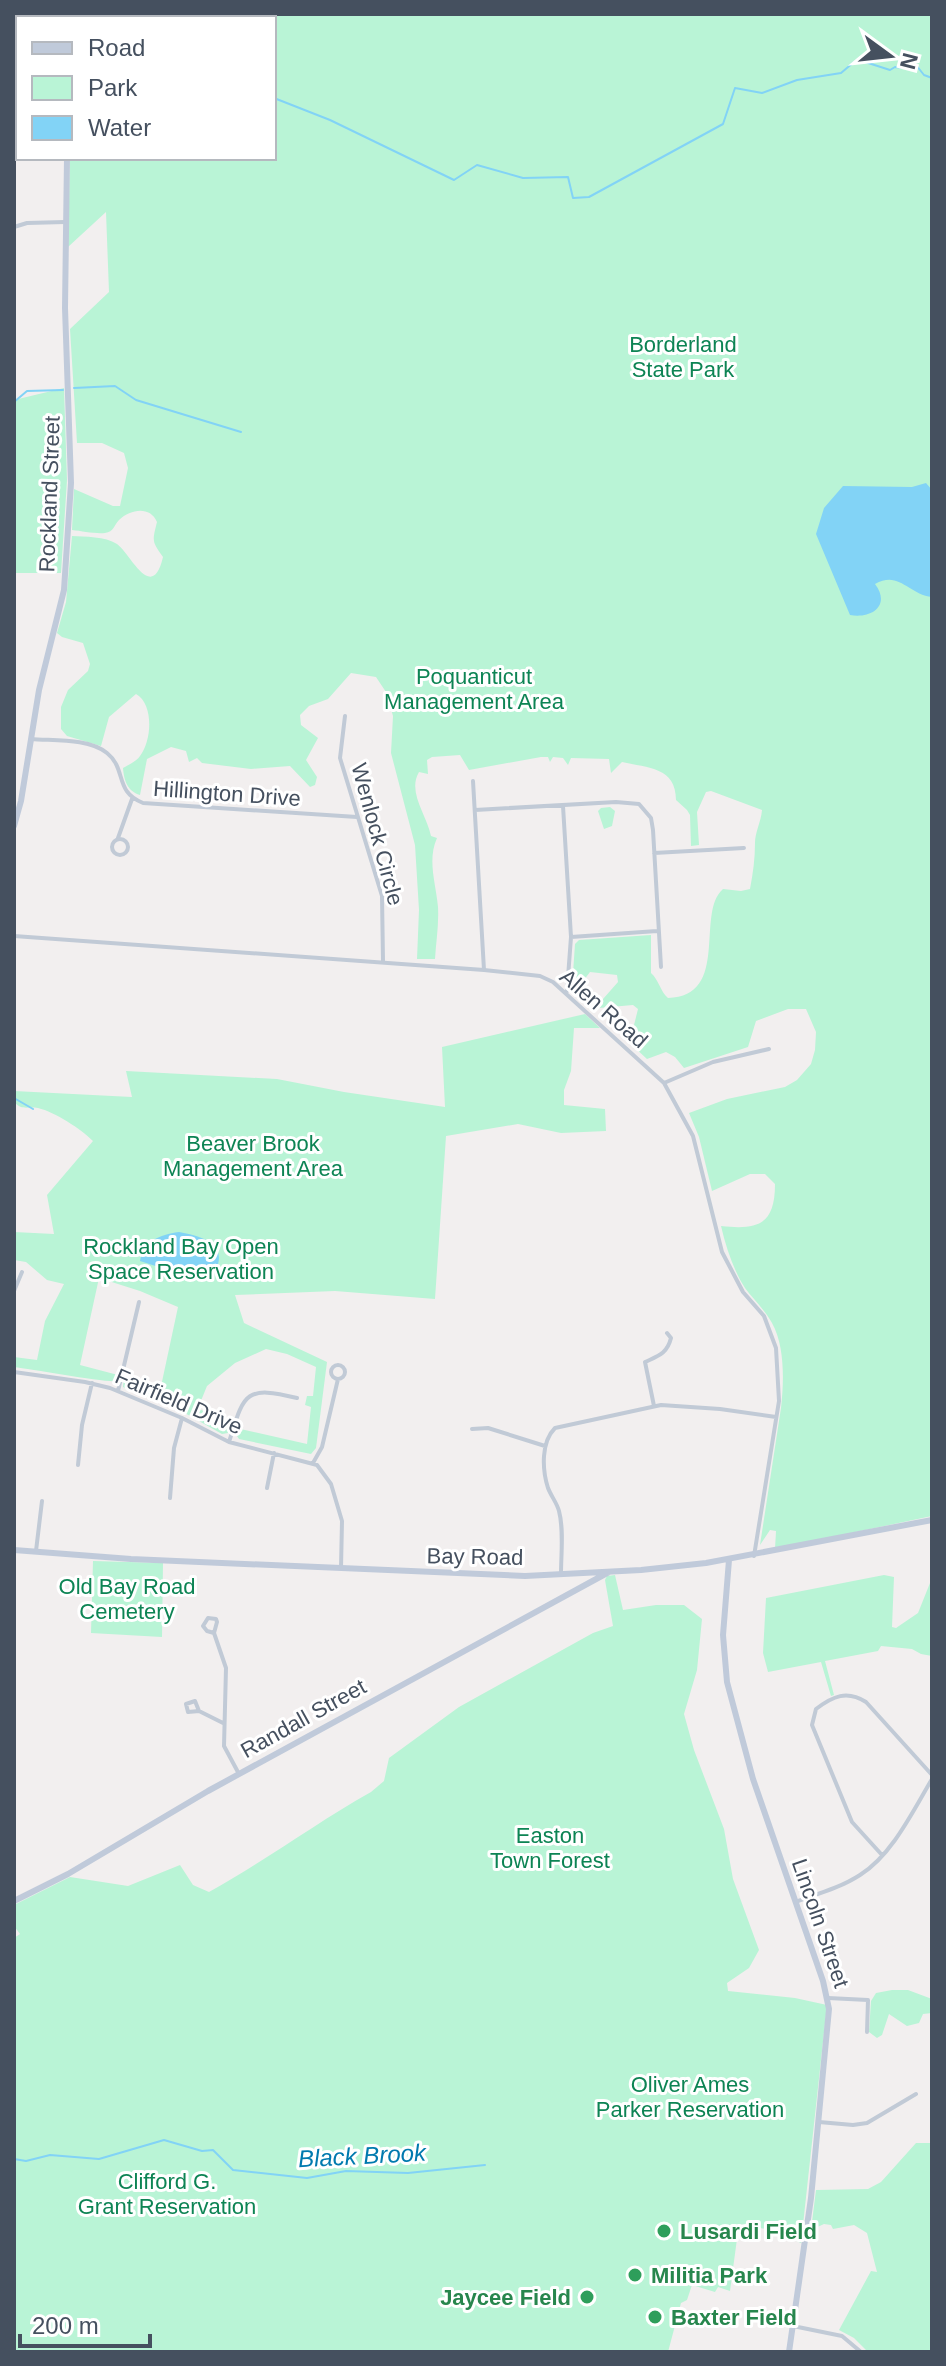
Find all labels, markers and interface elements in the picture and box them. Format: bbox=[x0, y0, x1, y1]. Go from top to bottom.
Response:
legend bbox=[16, 16, 276, 160]
north arrow bbox=[850, 16, 930, 96]
text: Road bbox=[88, 34, 145, 61]
text: N bbox=[895, 50, 923, 72]
text: Park bbox=[88, 74, 138, 101]
text: Water bbox=[88, 114, 151, 141]
park label: Borderland State Park bbox=[629, 332, 737, 382]
street label: Rockland Street bbox=[34, 415, 65, 573]
park label: Poquanticut Management Area bbox=[384, 664, 565, 714]
street label: Wenlock Circle bbox=[347, 760, 409, 908]
street label: Hillington Drive bbox=[152, 776, 302, 811]
street label: Allen Road bbox=[555, 964, 652, 1053]
park label: Beaver Brook Management Area bbox=[163, 1131, 344, 1181]
park label: Rockland Bay Open Space Reservation bbox=[83, 1234, 279, 1284]
street label: Fairfield Drive bbox=[111, 1363, 246, 1439]
street label: Bay Road bbox=[426, 1543, 524, 1570]
park label: Old Bay Road Cemetery bbox=[59, 1574, 195, 1624]
street label: Randall Street bbox=[236, 1674, 370, 1763]
park label: Easton Town Forest bbox=[490, 1823, 610, 1873]
street label: Lincoln Street bbox=[787, 1855, 854, 1991]
park label: Oliver Ames Parker Reservation bbox=[596, 2072, 784, 2122]
water label: Black Brook bbox=[297, 2139, 429, 2172]
park label: Clifford G. Grant Reservation bbox=[78, 2169, 256, 2219]
place label: Lusardi Field bbox=[680, 2219, 817, 2244]
marker: Lusardi Field bbox=[655, 2222, 673, 2240]
place label: Militia Park bbox=[651, 2263, 768, 2288]
marker: Militia Park bbox=[626, 2266, 644, 2284]
place label: Jaycee Field bbox=[440, 2285, 571, 2310]
marker: Jaycee Field bbox=[578, 2288, 596, 2306]
scale bar bbox=[20, 2298, 150, 2348]
place label: Baxter Field bbox=[671, 2305, 797, 2330]
marker: Baxter Field bbox=[646, 2308, 664, 2326]
text: 200 m bbox=[32, 2312, 99, 2339]

